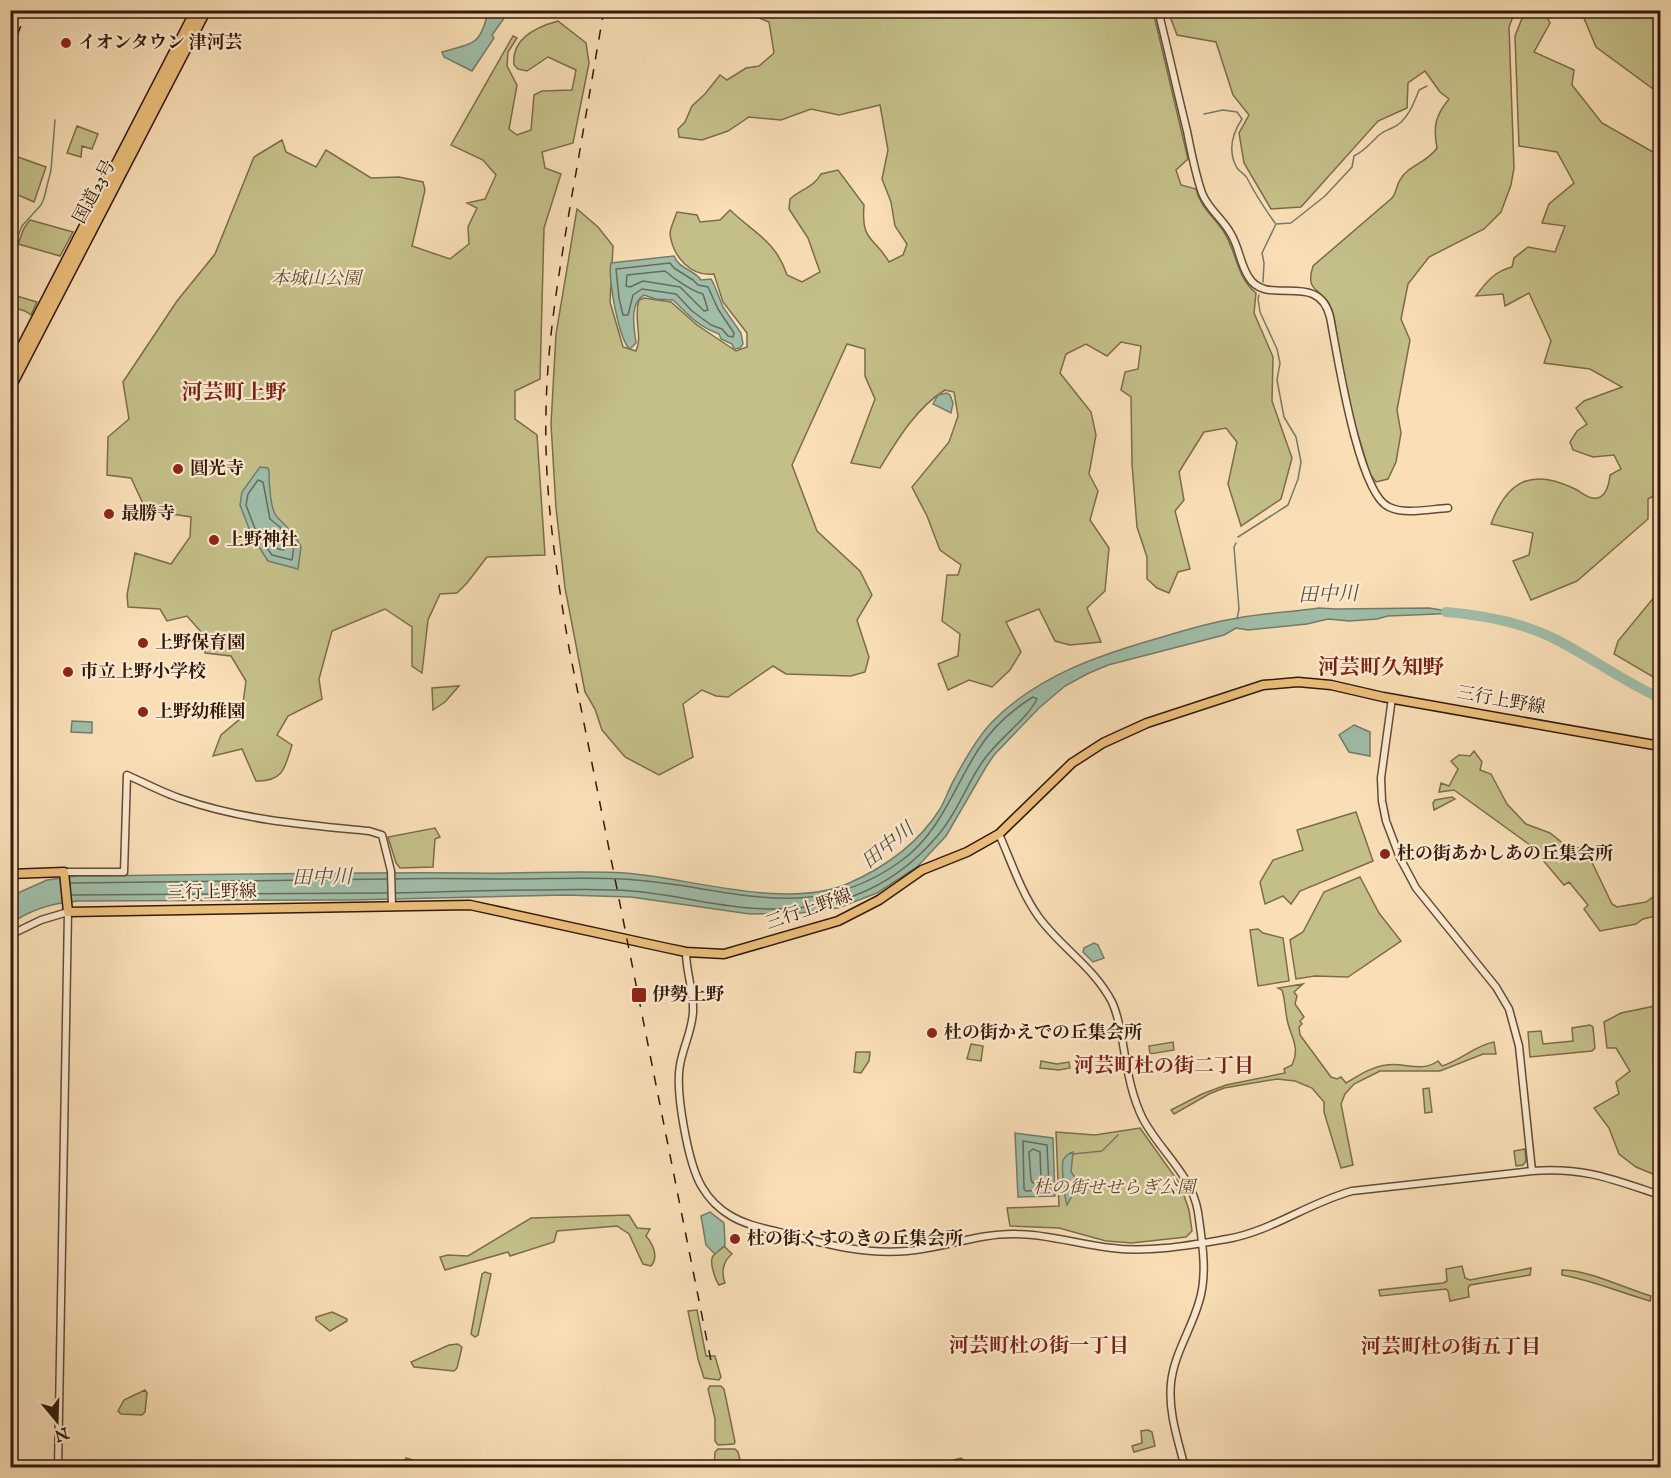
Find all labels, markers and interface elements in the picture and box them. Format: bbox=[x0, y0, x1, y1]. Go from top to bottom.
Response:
place label: イオンタウン 津河芸 bbox=[78, 32, 243, 55]
marker: イオンタウン 津河芸 bbox=[59, 36, 73, 50]
street label: 国道23号 bbox=[69, 156, 121, 228]
park label: 本城山公園 bbox=[271, 268, 364, 291]
district label: 河芸町上野 bbox=[182, 380, 287, 407]
place label: 圓光寺 bbox=[190, 458, 244, 481]
marker: 圓光寺 bbox=[171, 462, 185, 476]
place label: 最勝寺 bbox=[121, 503, 175, 526]
marker: 最勝寺 bbox=[102, 507, 116, 521]
place label: 上野神社 bbox=[226, 529, 298, 552]
marker: 上野神社 bbox=[207, 533, 221, 547]
water label: 田中川 bbox=[1298, 581, 1360, 609]
place label: 上野保育園 bbox=[155, 632, 245, 655]
marker: 上野保育園 bbox=[136, 636, 150, 650]
district label: 河芸町久知野 bbox=[1318, 655, 1444, 682]
place label: 市立上野小学校 bbox=[80, 661, 206, 684]
marker: 市立上野小学校 bbox=[61, 665, 75, 679]
street label: 三行上野線 bbox=[1455, 682, 1547, 720]
place label: 上野幼稚園 bbox=[155, 701, 245, 724]
marker: 上野幼稚園 bbox=[136, 705, 150, 719]
water label: 田中川 bbox=[857, 816, 921, 875]
place label: 杜の街あかしあの丘集会所 bbox=[1397, 843, 1613, 866]
marker: 杜の街あかしあの丘集会所 bbox=[1378, 847, 1392, 861]
water label: 田中川 bbox=[292, 865, 354, 891]
street label: 三行上野線 bbox=[167, 881, 257, 905]
street label: 三行上野線 bbox=[763, 884, 855, 936]
place label: 伊勢上野 bbox=[652, 984, 725, 1007]
marker: 伊勢上野 bbox=[630, 986, 648, 1004]
place label: 杜の街かえでの丘集会所 bbox=[944, 1022, 1142, 1045]
marker: 杜の街かえでの丘集会所 bbox=[925, 1026, 939, 1040]
district label: 河芸町杜の街二丁目 bbox=[1074, 1054, 1254, 1079]
park label: 杜の街せせらぎ公園 bbox=[1033, 1177, 1198, 1200]
place label: 杜の街くすのきの丘集会所 bbox=[747, 1228, 963, 1251]
marker: 杜の街くすのきの丘集会所 bbox=[728, 1232, 742, 1246]
district label: 河芸町杜の街一丁目 bbox=[949, 1334, 1129, 1359]
district label: 河芸町杜の街五丁目 bbox=[1361, 1335, 1541, 1360]
north arrow bbox=[27, 1391, 87, 1451]
text: N bbox=[51, 1421, 72, 1445]

